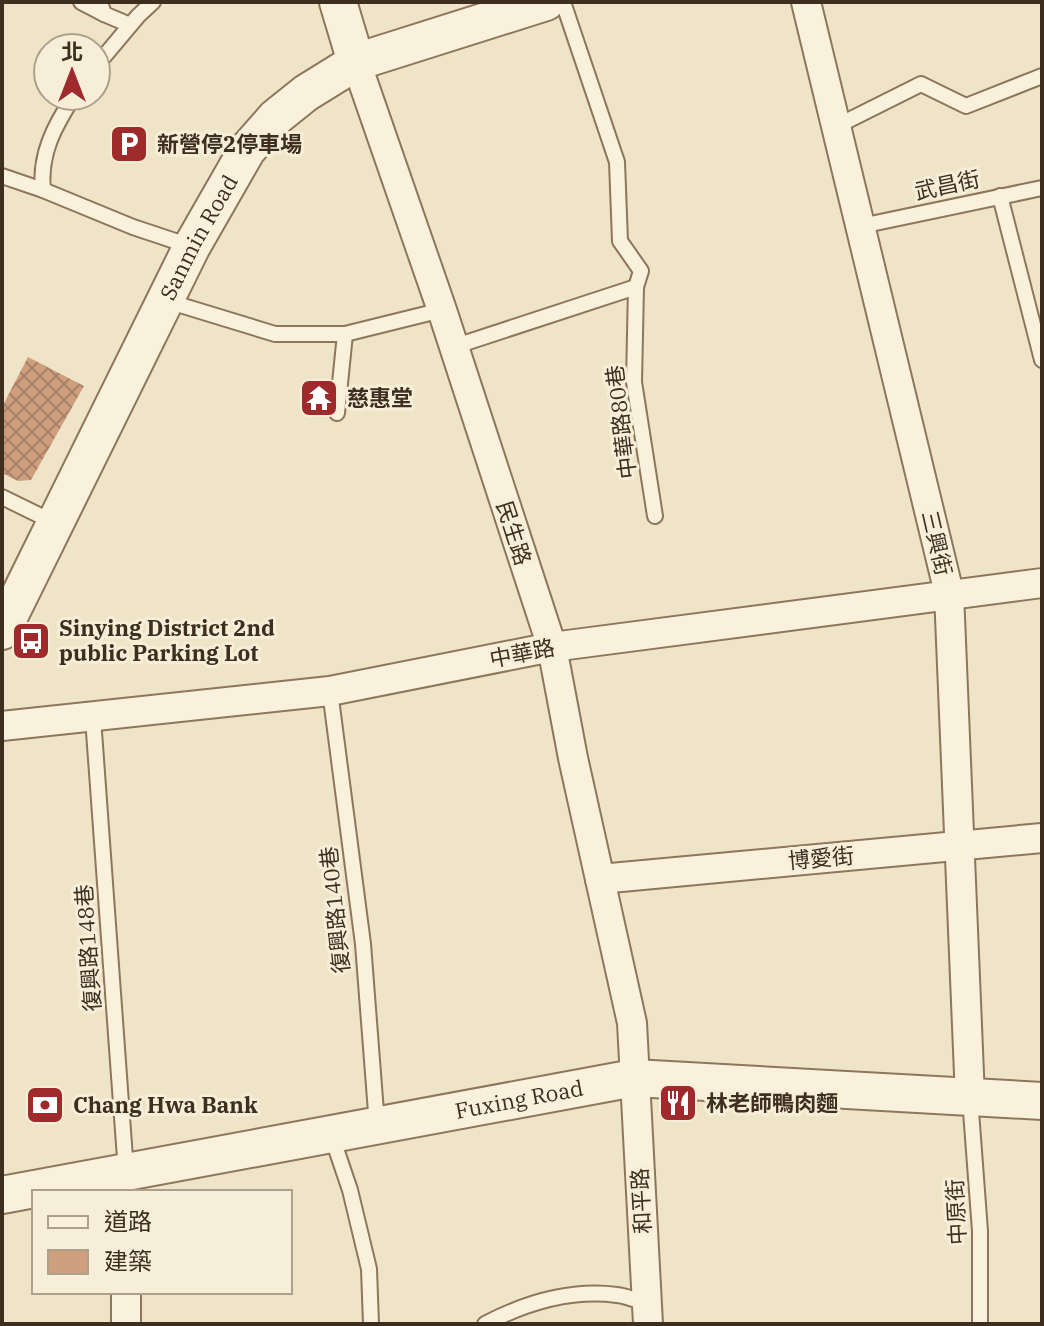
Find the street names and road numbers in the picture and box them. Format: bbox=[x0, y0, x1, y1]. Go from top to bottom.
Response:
street label: 武昌街 bbox=[912, 163, 982, 206]
street label: Sanmin Road bbox=[153, 169, 244, 305]
street label: 中華路80巷 bbox=[599, 364, 642, 481]
street label: 民生路 bbox=[490, 497, 538, 569]
street label: 三興街 bbox=[916, 507, 959, 578]
street label: 中華路 bbox=[487, 632, 557, 673]
street label: 博愛街 bbox=[787, 840, 855, 875]
street label: 復興路140巷 bbox=[313, 845, 356, 975]
street label: 復興路148巷 bbox=[69, 883, 106, 1013]
street label: Fuxing Road bbox=[453, 1073, 586, 1125]
street label: 和平路 bbox=[624, 1167, 657, 1235]
street label: 中原街 bbox=[939, 1178, 972, 1246]

